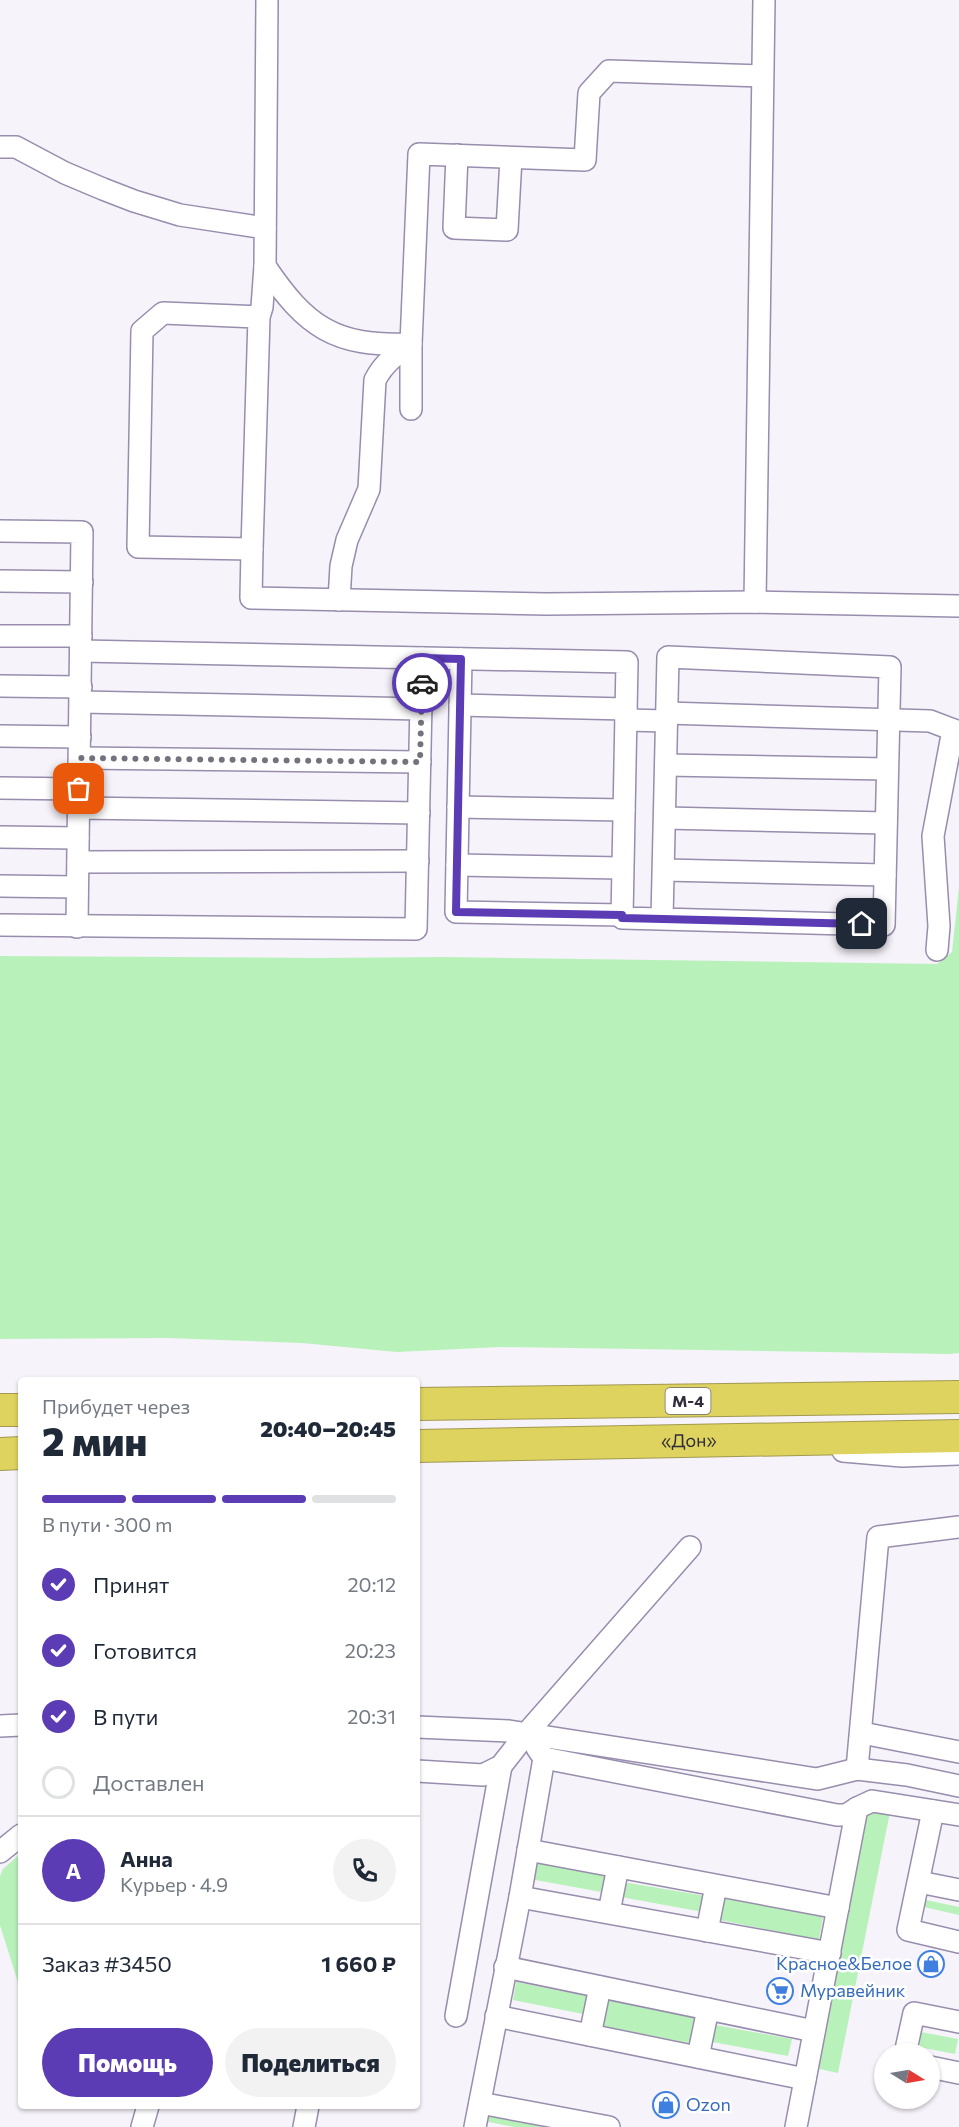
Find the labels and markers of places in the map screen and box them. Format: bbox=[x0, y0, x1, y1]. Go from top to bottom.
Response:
pin bbox=[53, 763, 104, 814]
pin bbox=[836, 898, 887, 949]
shop icon: Красное&Белое bbox=[916, 1949, 946, 1979]
place label: Красное&Белое bbox=[776, 1952, 912, 1974]
supermarket icon: Муравейник bbox=[765, 1976, 795, 2006]
place label: Муравейник bbox=[800, 1979, 906, 2001]
shop icon: Ozon bbox=[651, 2090, 681, 2120]
place label: Ozon bbox=[686, 2093, 731, 2115]

